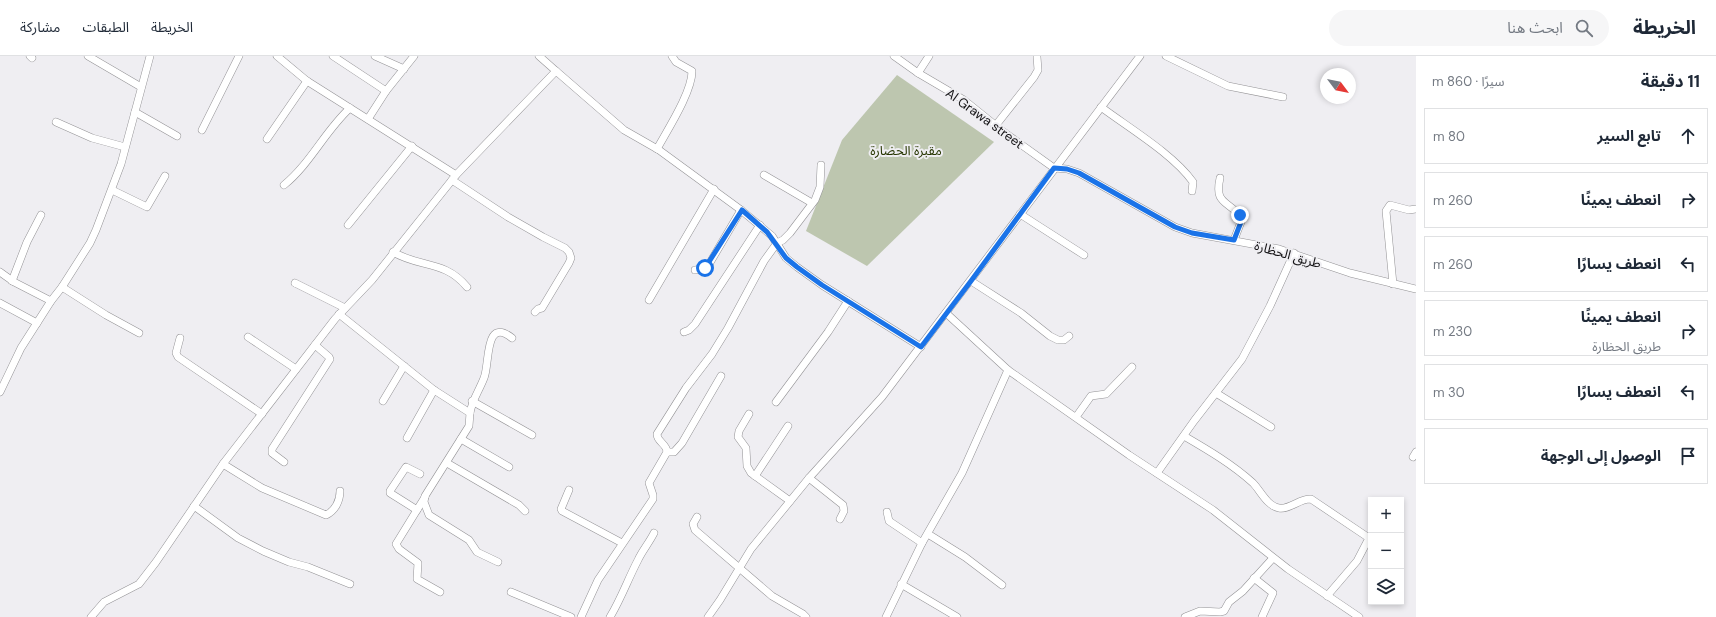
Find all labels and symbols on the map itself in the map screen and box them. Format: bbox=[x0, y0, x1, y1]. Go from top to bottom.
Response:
north arrow bbox=[1320, 68, 1356, 104]
street label: Al Grawa street bbox=[942, 84, 1027, 152]
park label: مقبرة الحضارة bbox=[870, 142, 942, 159]
route end bbox=[1231, 206, 1249, 224]
street label: طريق الحظارة bbox=[1252, 237, 1323, 272]
route start bbox=[696, 259, 714, 277]

